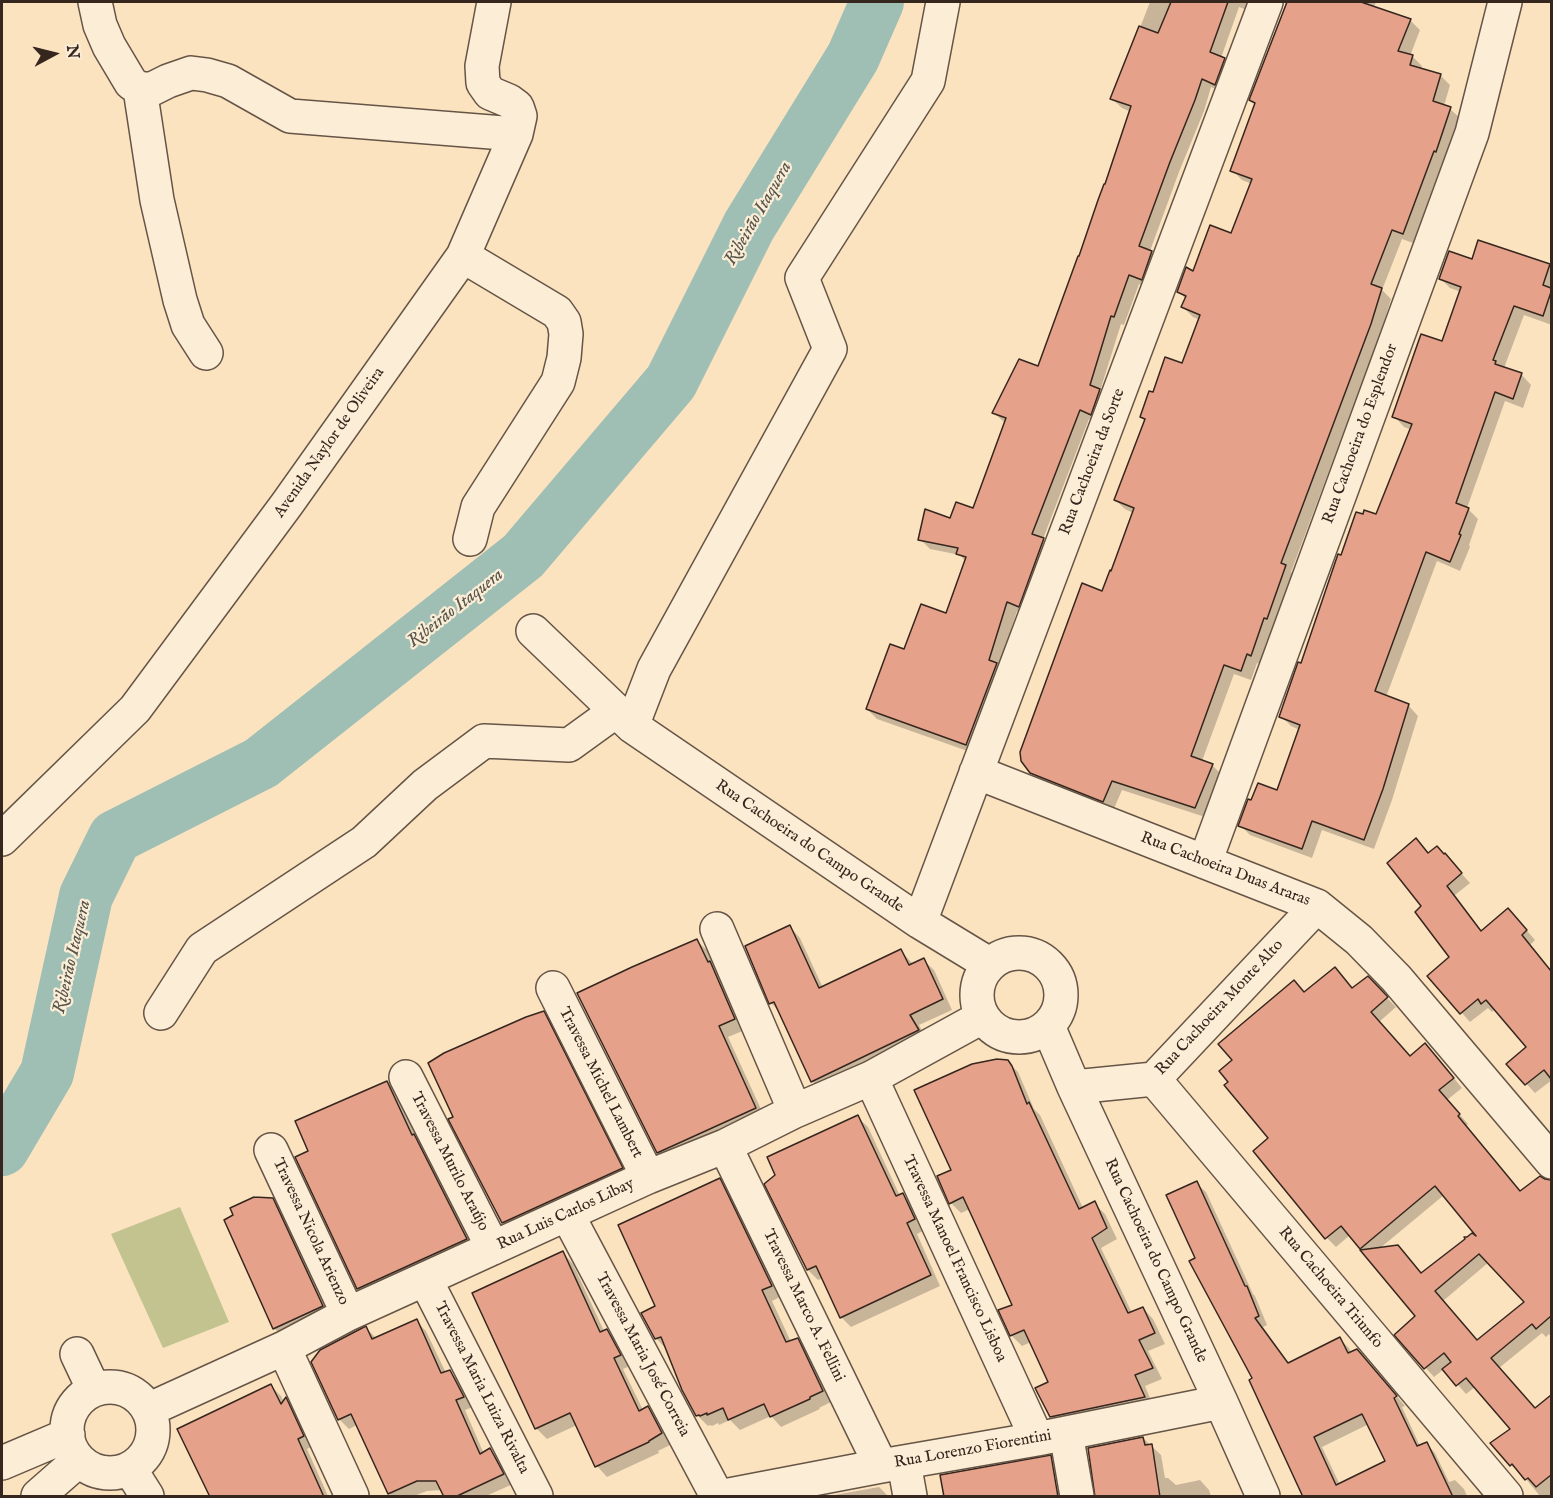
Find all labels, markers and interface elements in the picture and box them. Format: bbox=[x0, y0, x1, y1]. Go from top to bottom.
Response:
north arrow bbox=[24, 24, 84, 84]
text: N bbox=[61, 44, 83, 60]
water label: Ribeirão Itaquera bbox=[721, 158, 797, 270]
street label: Rua Cachoeira do Esplendor bbox=[1319, 341, 1403, 527]
street label: Avenida Naylor de Oliveira bbox=[271, 364, 389, 522]
street label: Rua Cachoeira da Sorte bbox=[1056, 386, 1130, 538]
water label: Ribeirão Itaquera bbox=[404, 565, 508, 653]
street label: Rua Cachoeira do Campo Grande bbox=[711, 777, 907, 917]
street label: Rua Cachoeira Duas Araras bbox=[1137, 829, 1313, 911]
water label: Ribeirão Itaquera bbox=[49, 898, 97, 1016]
street label: Rua Cachoeira Monte Alto bbox=[1152, 936, 1288, 1080]
street label: Travessa Michel Lambert bbox=[554, 1004, 646, 1162]
street label: Travessa Murilo Araújo bbox=[406, 1089, 492, 1235]
street label: Travessa Manoel Francisco Lisboa bbox=[898, 1153, 1010, 1365]
street label: Travessa Nicola Arienzo bbox=[267, 1155, 353, 1309]
street label: Rua Cachoeira do Campo Grande bbox=[1099, 1156, 1211, 1366]
street label: Rua Luis Carlos Libay bbox=[494, 1175, 638, 1255]
street label: Rua Cachoeira Triunfo bbox=[1274, 1223, 1386, 1353]
street label: Travessa Marco A. Fellini bbox=[758, 1227, 848, 1385]
street label: Travessa Maria José Correia bbox=[591, 1270, 693, 1440]
street label: Travessa Maria Luiza Rivalta bbox=[429, 1299, 533, 1477]
street label: Rua Lorenzo Fiorentini bbox=[893, 1427, 1053, 1473]

